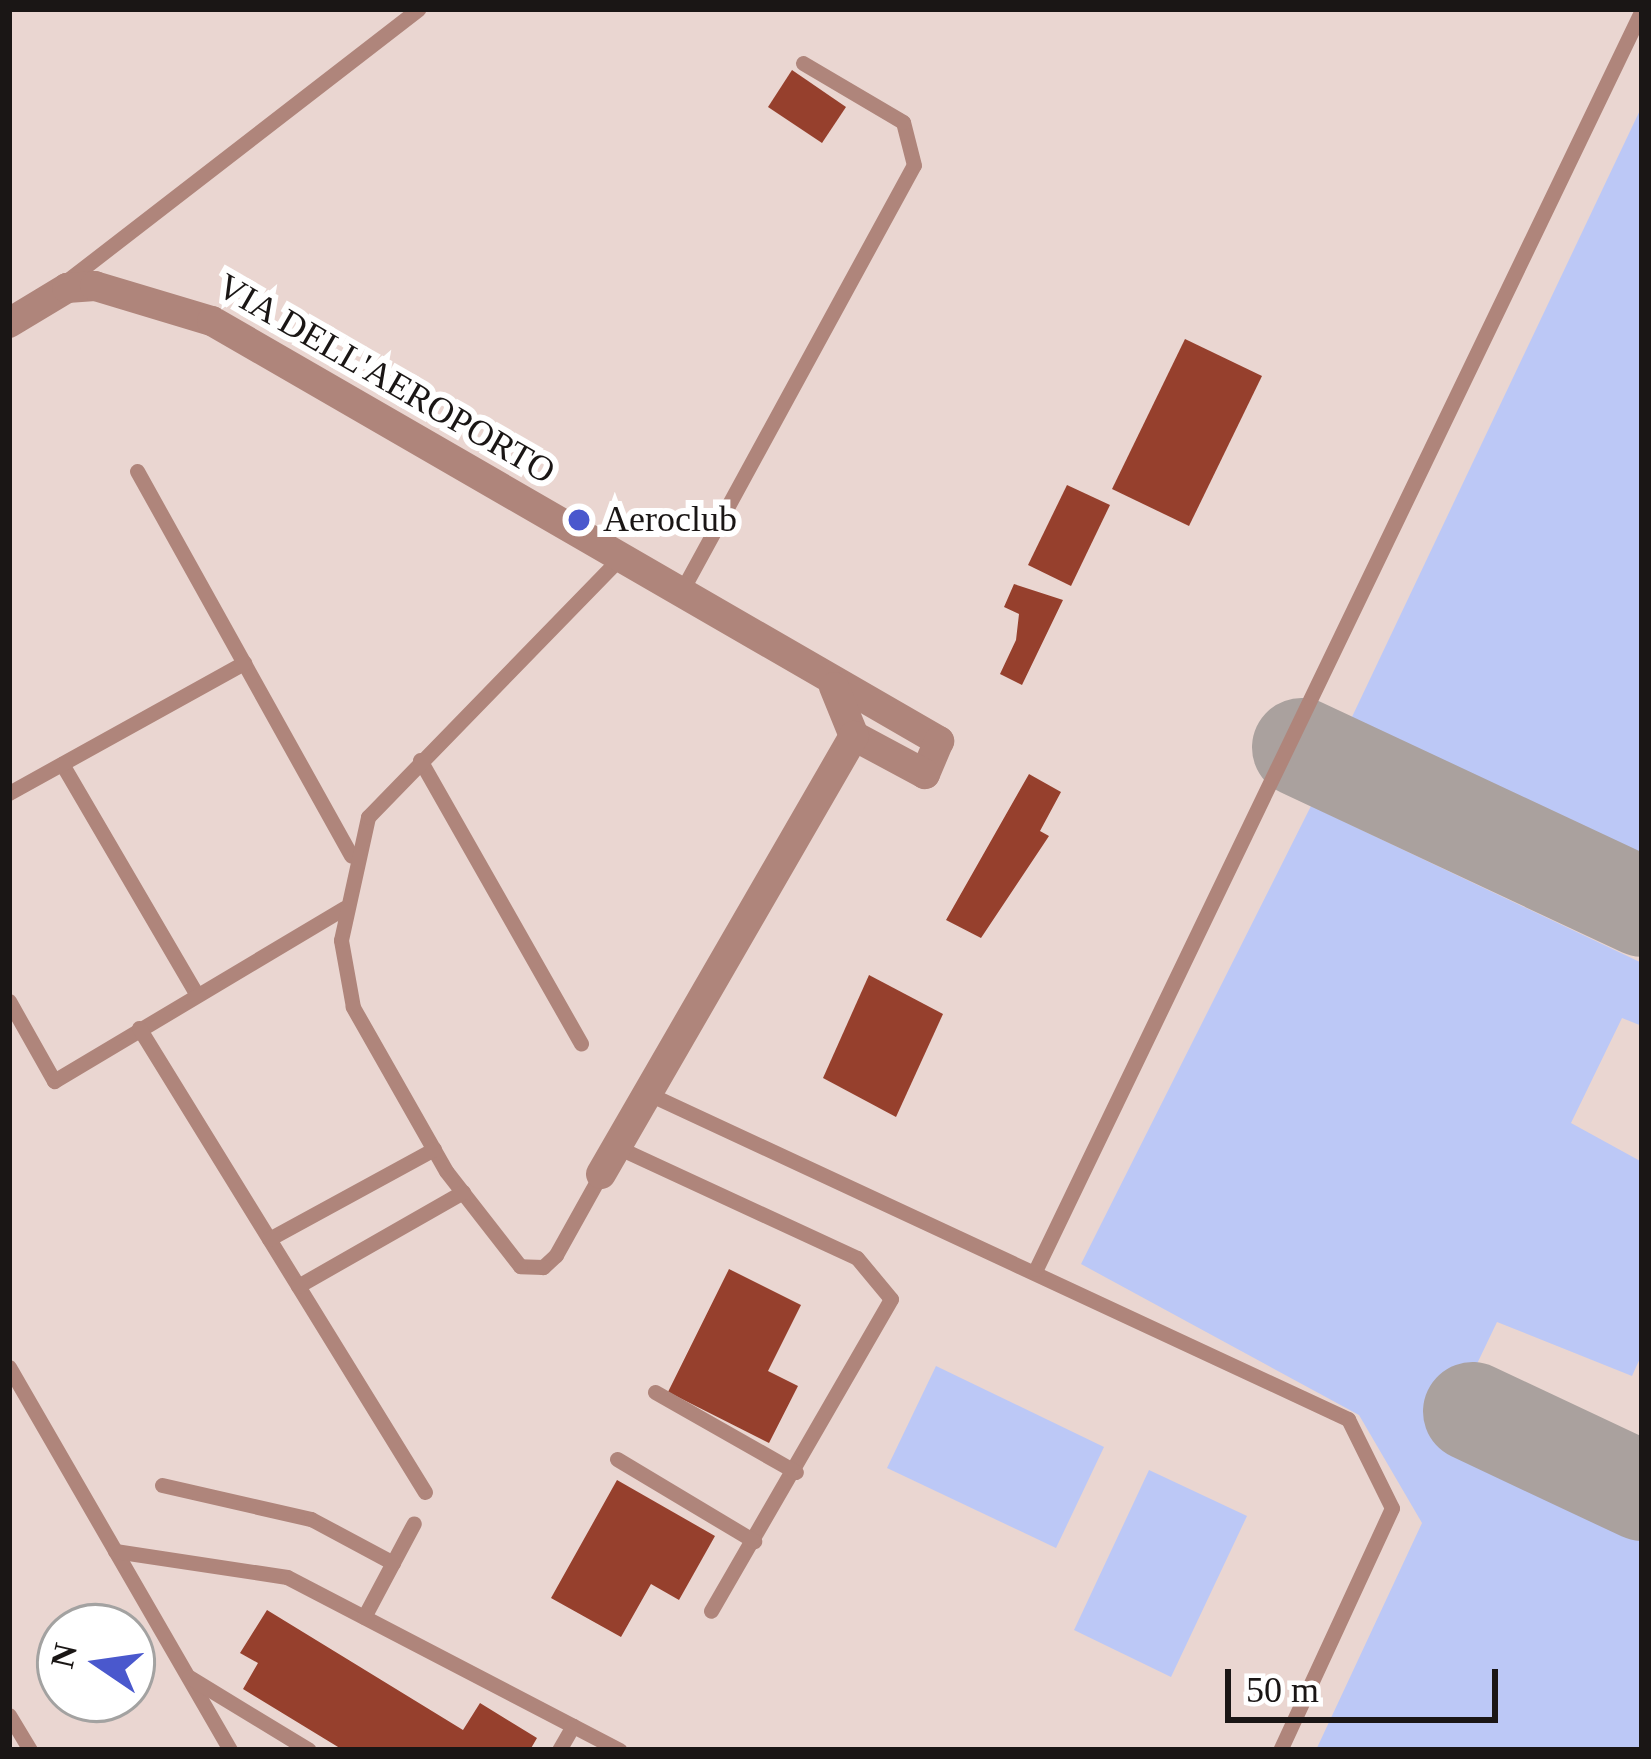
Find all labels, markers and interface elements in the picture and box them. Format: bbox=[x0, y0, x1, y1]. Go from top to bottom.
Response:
street label: VIA DELL'AEROPORTO bbox=[209, 264, 563, 494]
place label: Aeroclub bbox=[603, 498, 737, 542]
marker: Aeroclub bbox=[566, 507, 592, 533]
north arrow bbox=[36, 1603, 156, 1723]
text: N bbox=[44, 1640, 84, 1671]
scale bar bbox=[1231, 1645, 1504, 1719]
text: 50 m bbox=[1246, 1670, 1319, 1710]

